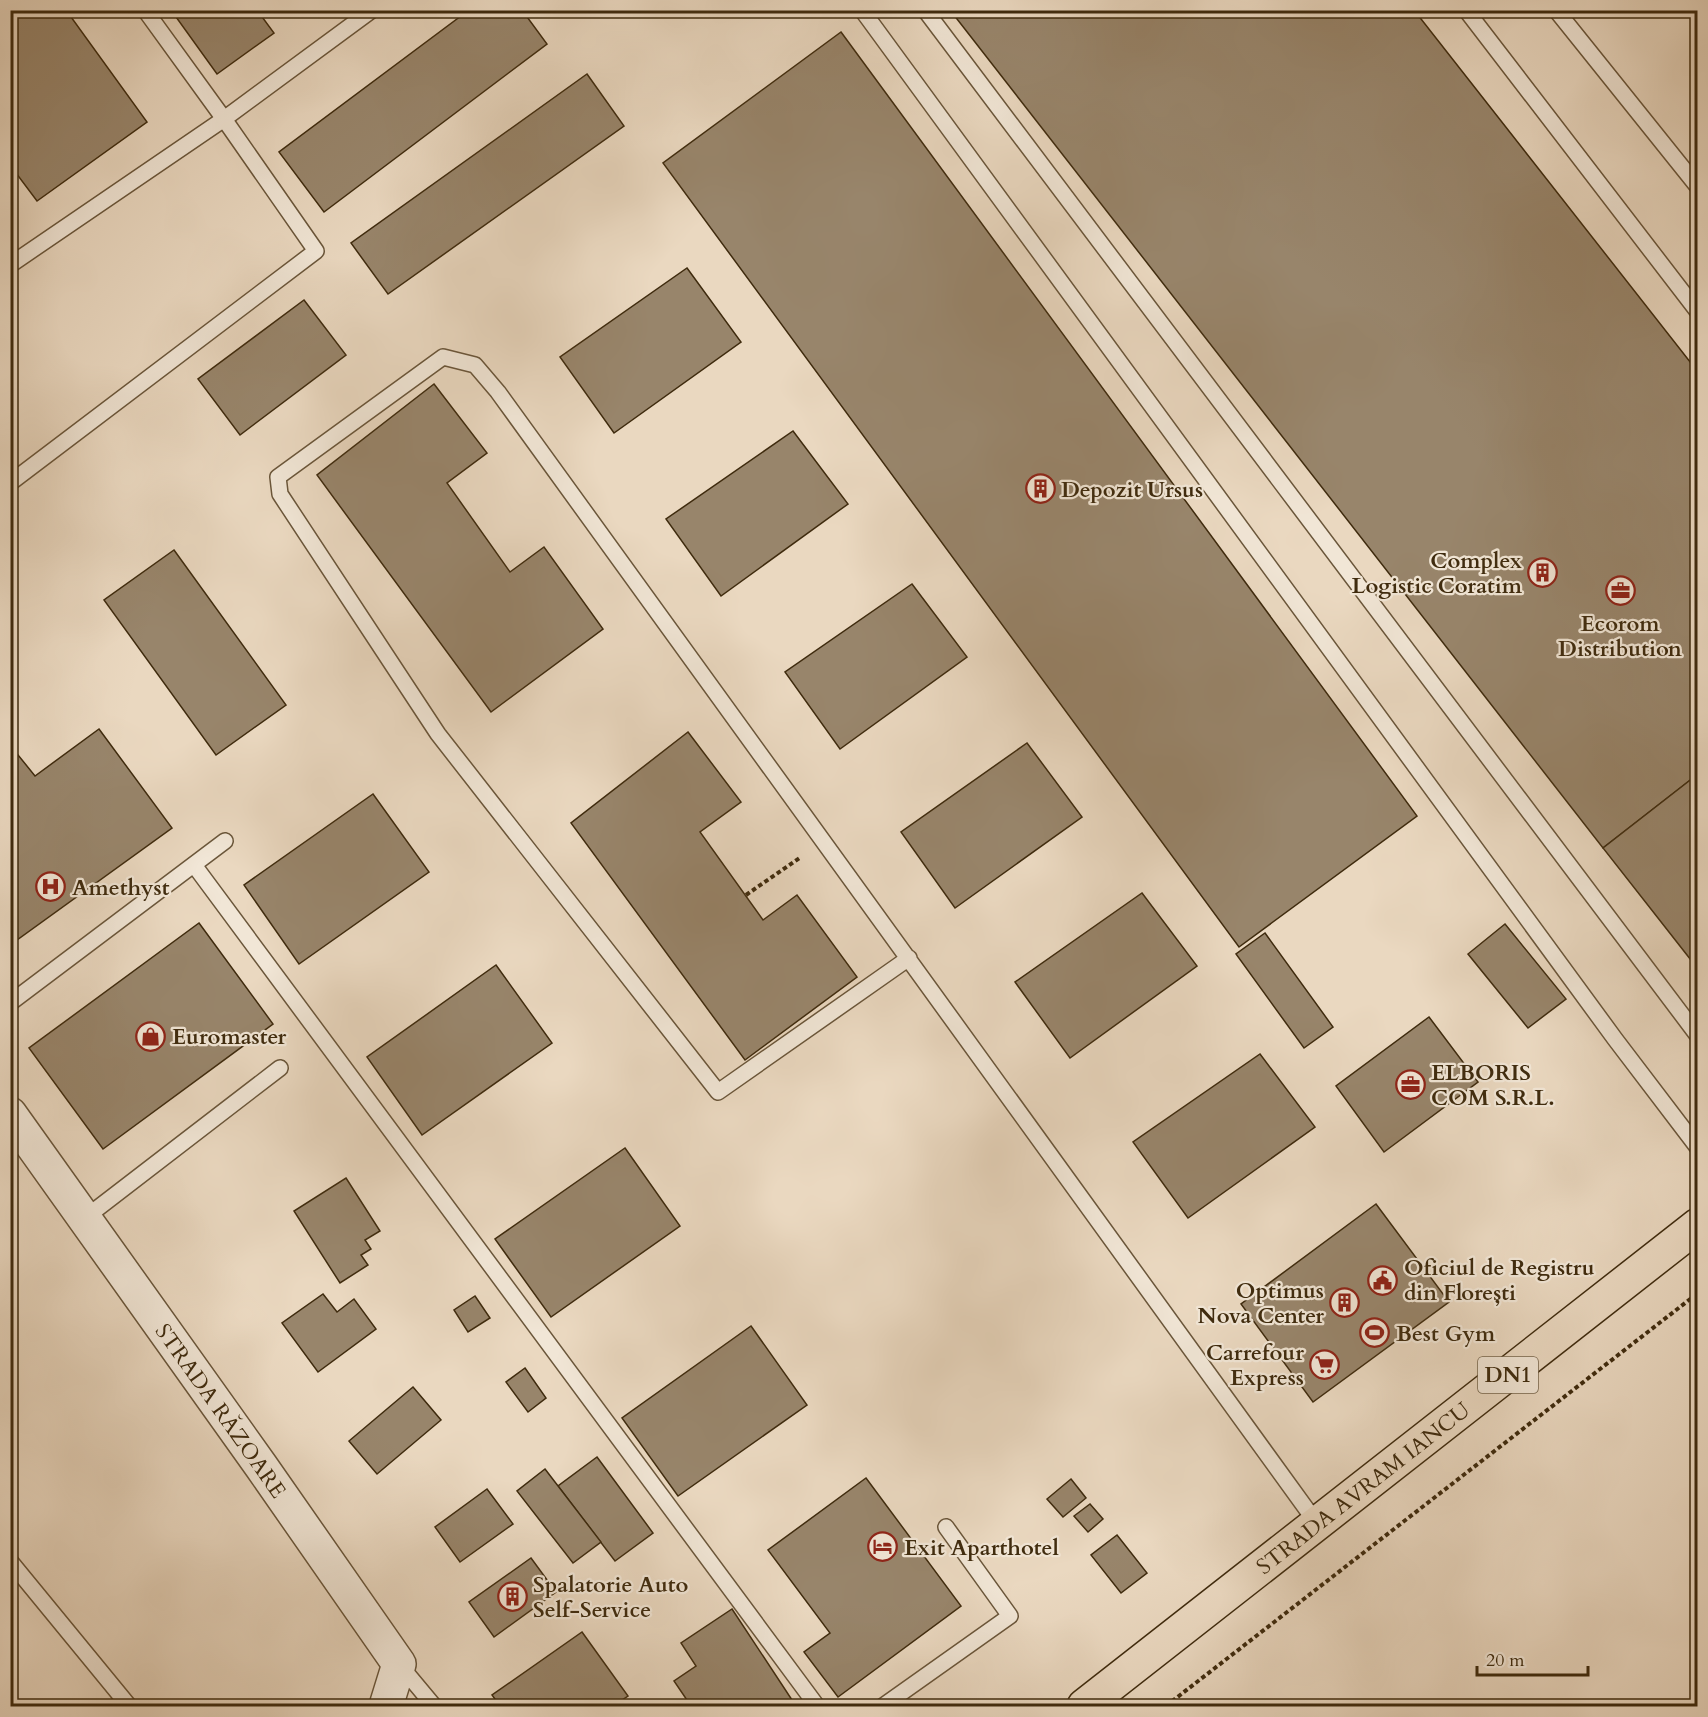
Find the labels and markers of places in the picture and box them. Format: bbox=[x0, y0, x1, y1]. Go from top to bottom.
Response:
building icon: Depozit Ursus bbox=[1024, 473, 1056, 505]
place label: Depozit Ursus bbox=[1061, 475, 1203, 505]
place label: Complex Logistic Coratim bbox=[1352, 546, 1523, 601]
building icon: Complex Logistic Coratim bbox=[1527, 557, 1559, 589]
office icon: Ecorom Distribution bbox=[1604, 575, 1636, 607]
place label: Ecorom Distribution bbox=[1558, 609, 1682, 664]
hospital icon: Amethyst bbox=[35, 871, 67, 903]
place label: Amethyst bbox=[72, 873, 170, 903]
shop icon: Euromaster bbox=[135, 1020, 167, 1052]
place label: Euromaster bbox=[172, 1022, 286, 1052]
place label: ELBORIS COM S.R.L. bbox=[1431, 1058, 1555, 1113]
office icon: ELBORIS COM S.R.L. bbox=[1394, 1069, 1426, 1101]
place label: Oficiul de Registru din Florești bbox=[1404, 1253, 1595, 1308]
public building icon: Oficiul de Registru din Florești bbox=[1367, 1264, 1399, 1296]
place label: Optimus Nova Center bbox=[1198, 1276, 1324, 1331]
building icon: Optimus Nova Center bbox=[1329, 1287, 1361, 1319]
sports icon: Best Gym bbox=[1359, 1317, 1391, 1349]
place label: Best Gym bbox=[1396, 1319, 1496, 1349]
place label: Carrefour Express bbox=[1206, 1338, 1304, 1393]
supermarket icon: Carrefour Express bbox=[1309, 1349, 1341, 1381]
hotel icon: Exit Aparthotel bbox=[867, 1531, 899, 1563]
place label: Exit Aparthotel bbox=[904, 1533, 1060, 1563]
place label: Spalatorie Auto Self-Service bbox=[533, 1570, 689, 1625]
building icon: Spalatorie Auto Self-Service bbox=[496, 1581, 528, 1613]

